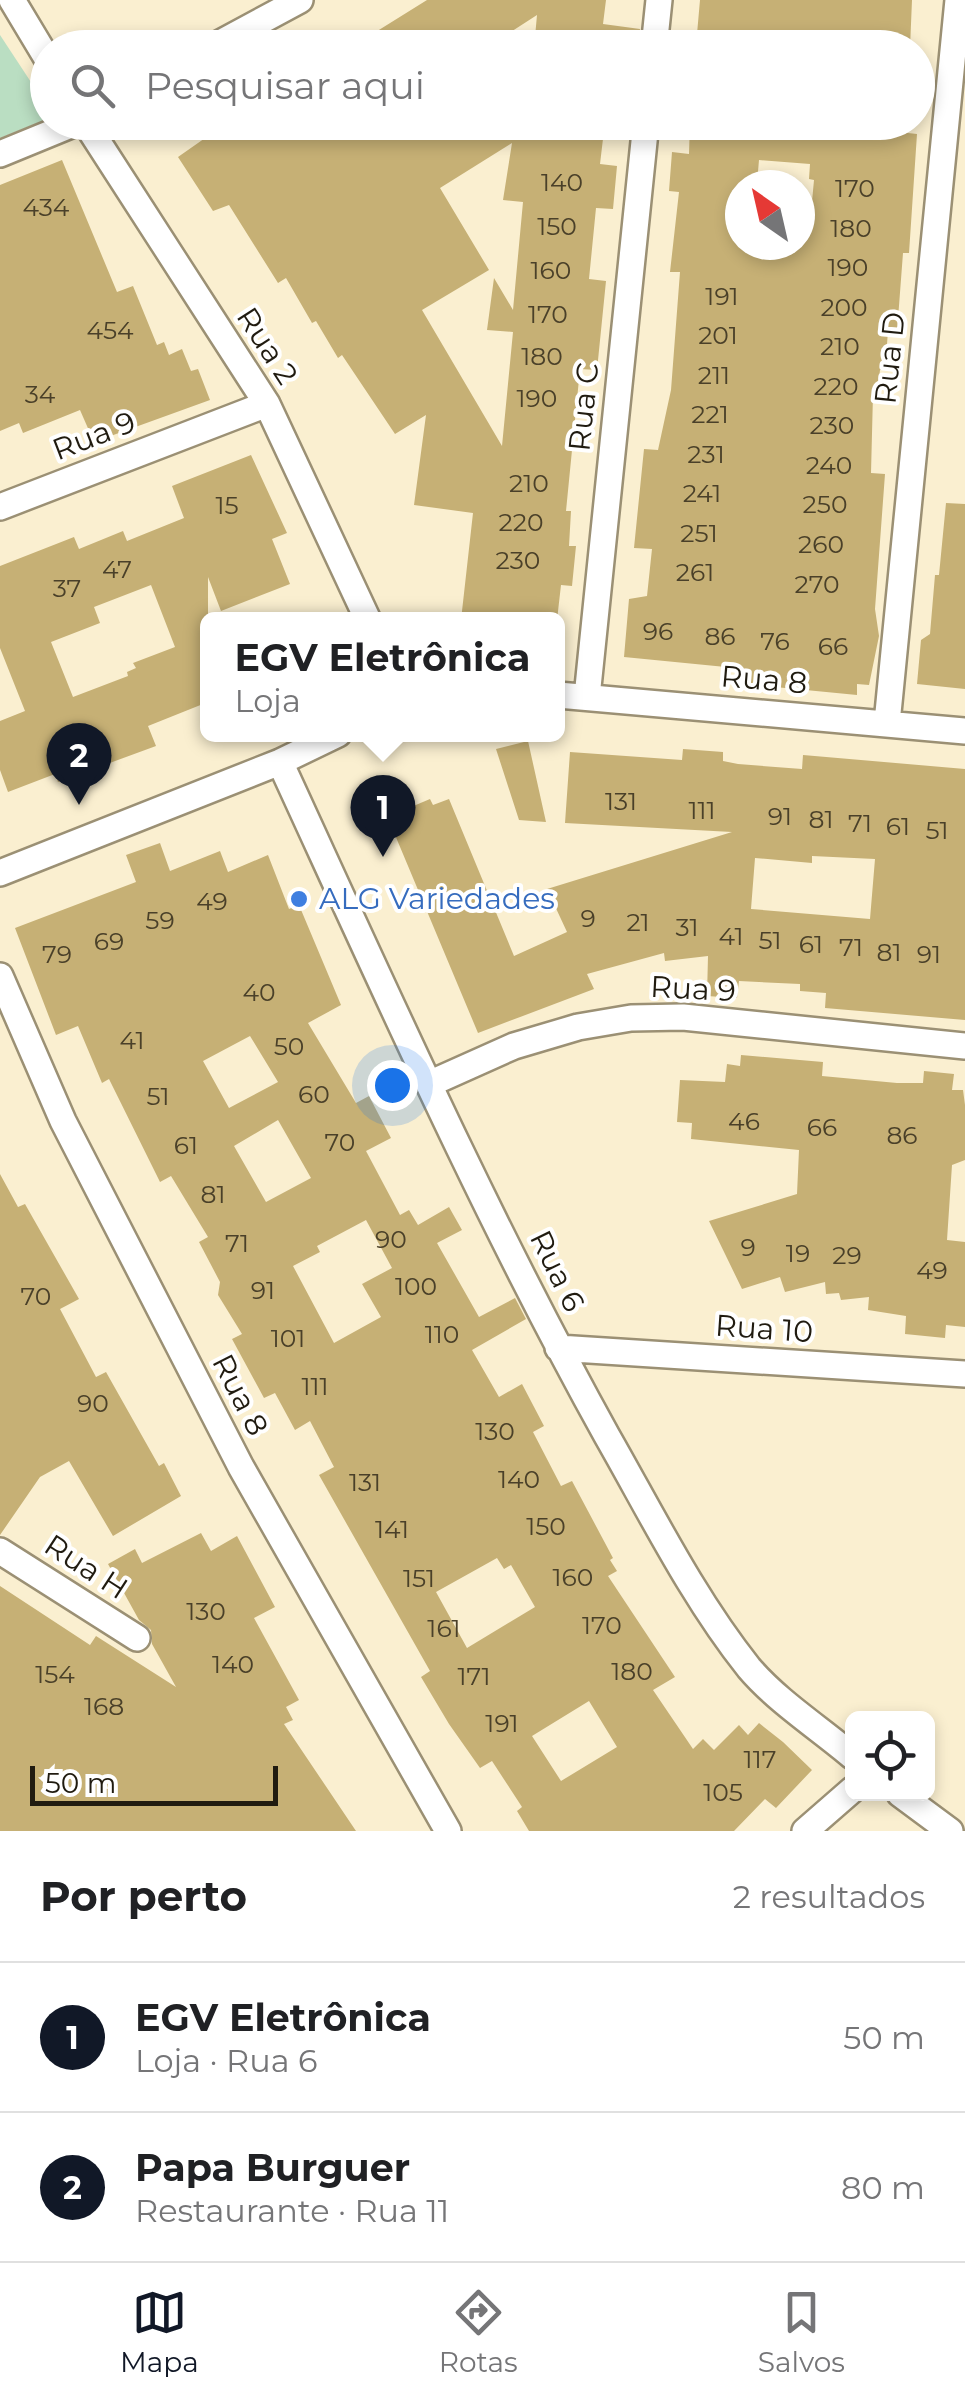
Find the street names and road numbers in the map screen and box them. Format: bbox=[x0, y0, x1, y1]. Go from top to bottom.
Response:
street label: Rua 2 bbox=[229, 300, 306, 391]
street label: Rua D bbox=[866, 310, 913, 406]
street label: Rua C bbox=[560, 361, 607, 453]
street label: Rua 9 bbox=[47, 403, 140, 468]
street label: Rua 8 bbox=[719, 657, 809, 702]
street label: Rua 9 bbox=[649, 968, 737, 1009]
street label: Rua 6 bbox=[522, 1224, 593, 1317]
street label: Rua 10 bbox=[714, 1307, 814, 1350]
street label: Rua 8 bbox=[204, 1348, 277, 1442]
street label: Rua H bbox=[38, 1526, 135, 1607]

